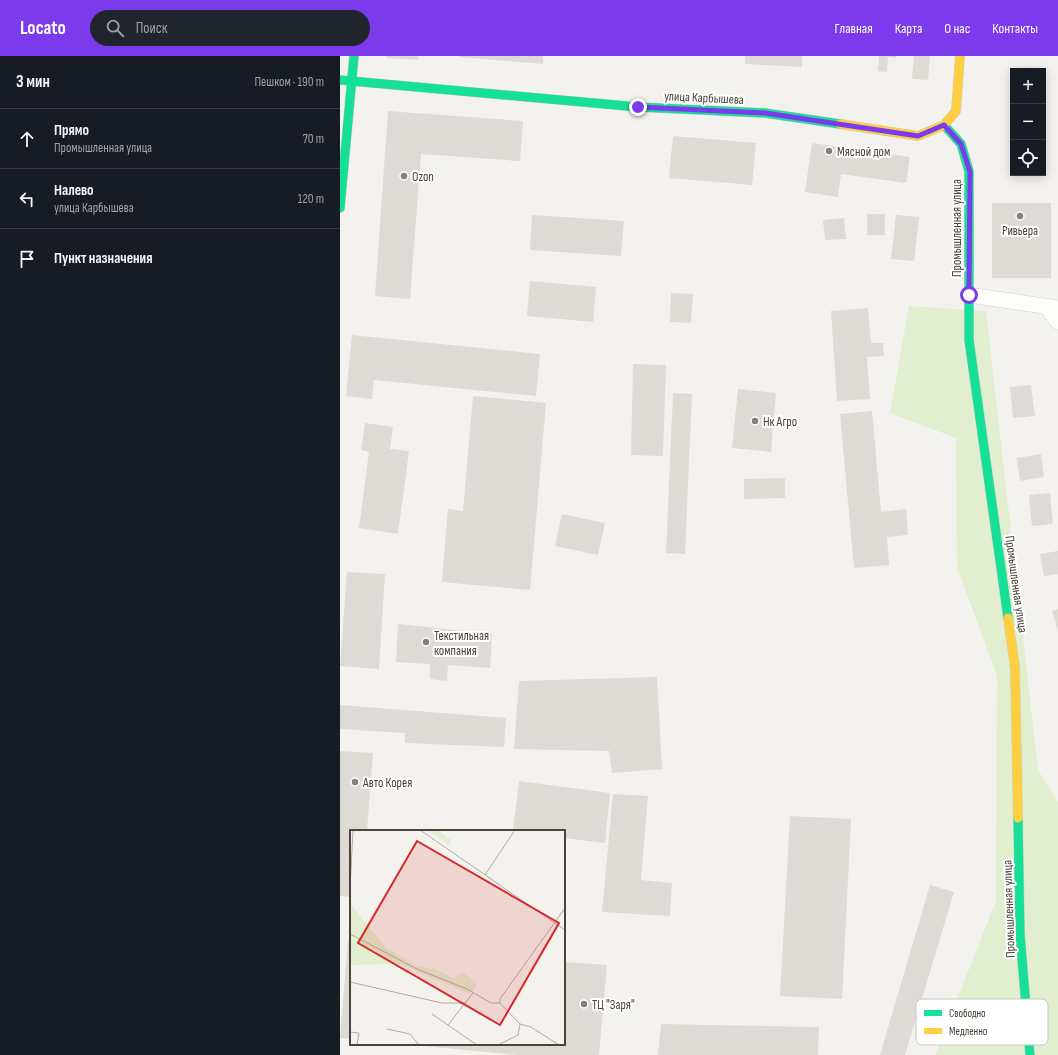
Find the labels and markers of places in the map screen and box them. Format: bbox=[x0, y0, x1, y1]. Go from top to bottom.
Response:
place label: Мясной дом bbox=[837, 144, 890, 160]
marker: Мясной дом bbox=[824, 146, 834, 156]
place label: Ozon bbox=[412, 169, 434, 185]
marker: Ozon bbox=[399, 171, 409, 181]
marker: Ривьера bbox=[1015, 211, 1025, 221]
place label: Ривьера bbox=[1002, 223, 1038, 239]
place label: Нк Агро bbox=[763, 414, 797, 430]
marker: Нк Агро bbox=[750, 416, 760, 426]
place label: Текстильная компания bbox=[434, 628, 489, 659]
marker: Текстильная компания bbox=[421, 637, 431, 647]
place label: Авто Корея bbox=[362, 775, 412, 791]
marker: Авто Корея bbox=[350, 777, 360, 787]
place label: ТЦ "Заря" bbox=[592, 997, 635, 1013]
marker: ТЦ "Заря" bbox=[579, 999, 589, 1009]

